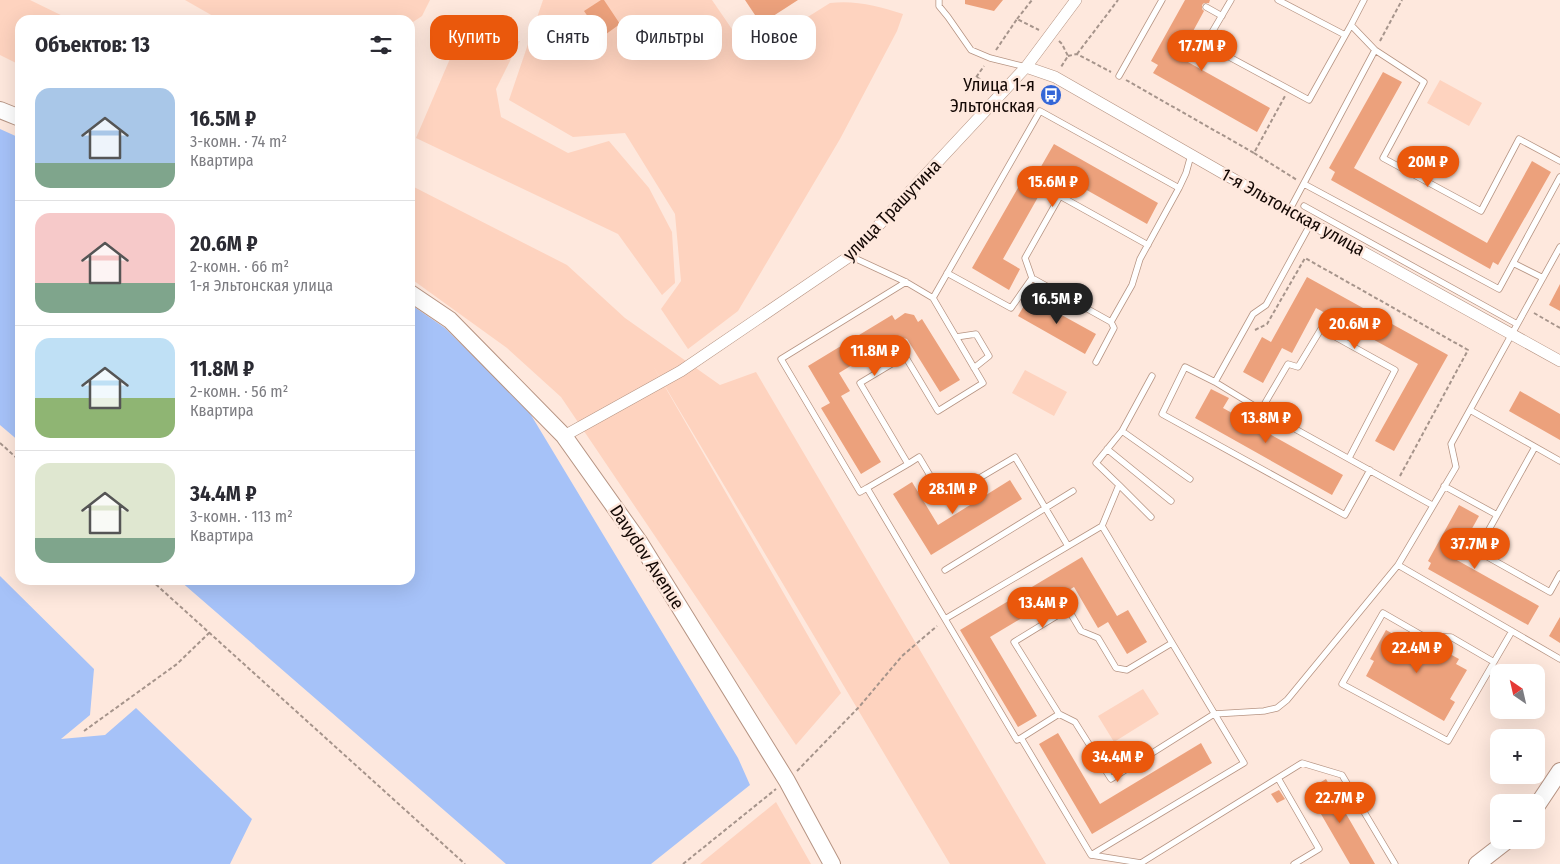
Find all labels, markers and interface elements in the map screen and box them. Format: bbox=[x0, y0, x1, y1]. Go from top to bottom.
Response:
chip: Купить bbox=[430, 15, 518, 60]
chip: Снять bbox=[528, 15, 607, 60]
chip: Фильтры bbox=[617, 15, 722, 60]
chip: Новое bbox=[732, 15, 816, 60]
pin: 17.7M ₽ bbox=[1156, 30, 1248, 72]
icon: filters bbox=[367, 31, 395, 59]
text: Объектов: 13 bbox=[35, 32, 150, 58]
text: 17.7M ₽ bbox=[1178, 36, 1226, 55]
place label: Улица 1-я Эльтонская bbox=[950, 74, 1035, 117]
bus stop icon: Улица 1-я Эльтонская bbox=[1039, 83, 1063, 107]
text: 16.5M ₽ bbox=[190, 106, 256, 132]
icon: home bbox=[75, 108, 135, 168]
text: 3-комн. · 74 m² bbox=[190, 132, 287, 151]
pin: 20M ₽ bbox=[1393, 146, 1463, 188]
text: Квартира bbox=[190, 151, 254, 170]
text: 20M ₽ bbox=[1408, 152, 1448, 171]
street label: улица Трашутина bbox=[838, 155, 946, 265]
street label: 1-я Эльтонская улица bbox=[1217, 163, 1369, 261]
pin: 15.6M ₽ bbox=[1007, 166, 1099, 208]
text: 15.6M ₽ bbox=[1028, 172, 1078, 191]
text: 20.6M ₽ bbox=[190, 231, 258, 257]
icon: home bbox=[75, 233, 135, 293]
text: 2-комн. · 66 m² bbox=[190, 257, 289, 276]
text: 1-я Эльтонская улица bbox=[190, 276, 333, 295]
pin: 16.5M ₽ bbox=[1011, 282, 1103, 325]
text: 16.5M ₽ bbox=[1032, 289, 1082, 308]
pin: 20.6M ₽ bbox=[1309, 308, 1401, 350]
text: 20.6M ₽ bbox=[1329, 314, 1381, 333]
pin: 11.8M ₽ bbox=[829, 334, 921, 377]
text: 11.8M ₽ bbox=[851, 341, 899, 360]
text: 11.8M ₽ bbox=[190, 356, 254, 382]
icon: home bbox=[75, 358, 135, 418]
text: 2-комн. · 56 m² bbox=[190, 382, 288, 401]
text: Квартира bbox=[190, 401, 254, 420]
pin: 13.8M ₽ bbox=[1220, 402, 1312, 444]
text: 13.8M ₽ bbox=[1241, 408, 1291, 427]
pin: 28.1M ₽ bbox=[907, 472, 999, 515]
text: 28.1M ₽ bbox=[929, 479, 977, 498]
text: 34.4M ₽ bbox=[190, 481, 257, 507]
icon: home bbox=[75, 483, 135, 543]
street label: Davydov Avenue bbox=[605, 501, 689, 613]
text: 3-комн. · 113 m² bbox=[190, 507, 293, 526]
text: Квартира bbox=[190, 526, 254, 545]
pin: 37.7M ₽ bbox=[1429, 528, 1521, 570]
text: 37.7M ₽ bbox=[1451, 534, 1499, 553]
pin: 13.4M ₽ bbox=[997, 586, 1089, 629]
text: 13.4M ₽ bbox=[1018, 593, 1068, 612]
pin: 22.4M ₽ bbox=[1371, 632, 1463, 674]
text: 22.4M ₽ bbox=[1392, 638, 1442, 657]
north arrow bbox=[1490, 664, 1545, 719]
map controls bbox=[1490, 664, 1545, 849]
button: + bbox=[1490, 729, 1545, 784]
pin: 34.4M ₽ bbox=[1072, 740, 1164, 783]
text: 34.4M ₽ bbox=[1093, 747, 1143, 766]
pin: 22.7M ₽ bbox=[1294, 782, 1386, 824]
text: 22.7M ₽ bbox=[1316, 788, 1364, 807]
button: − bbox=[1490, 794, 1545, 849]

